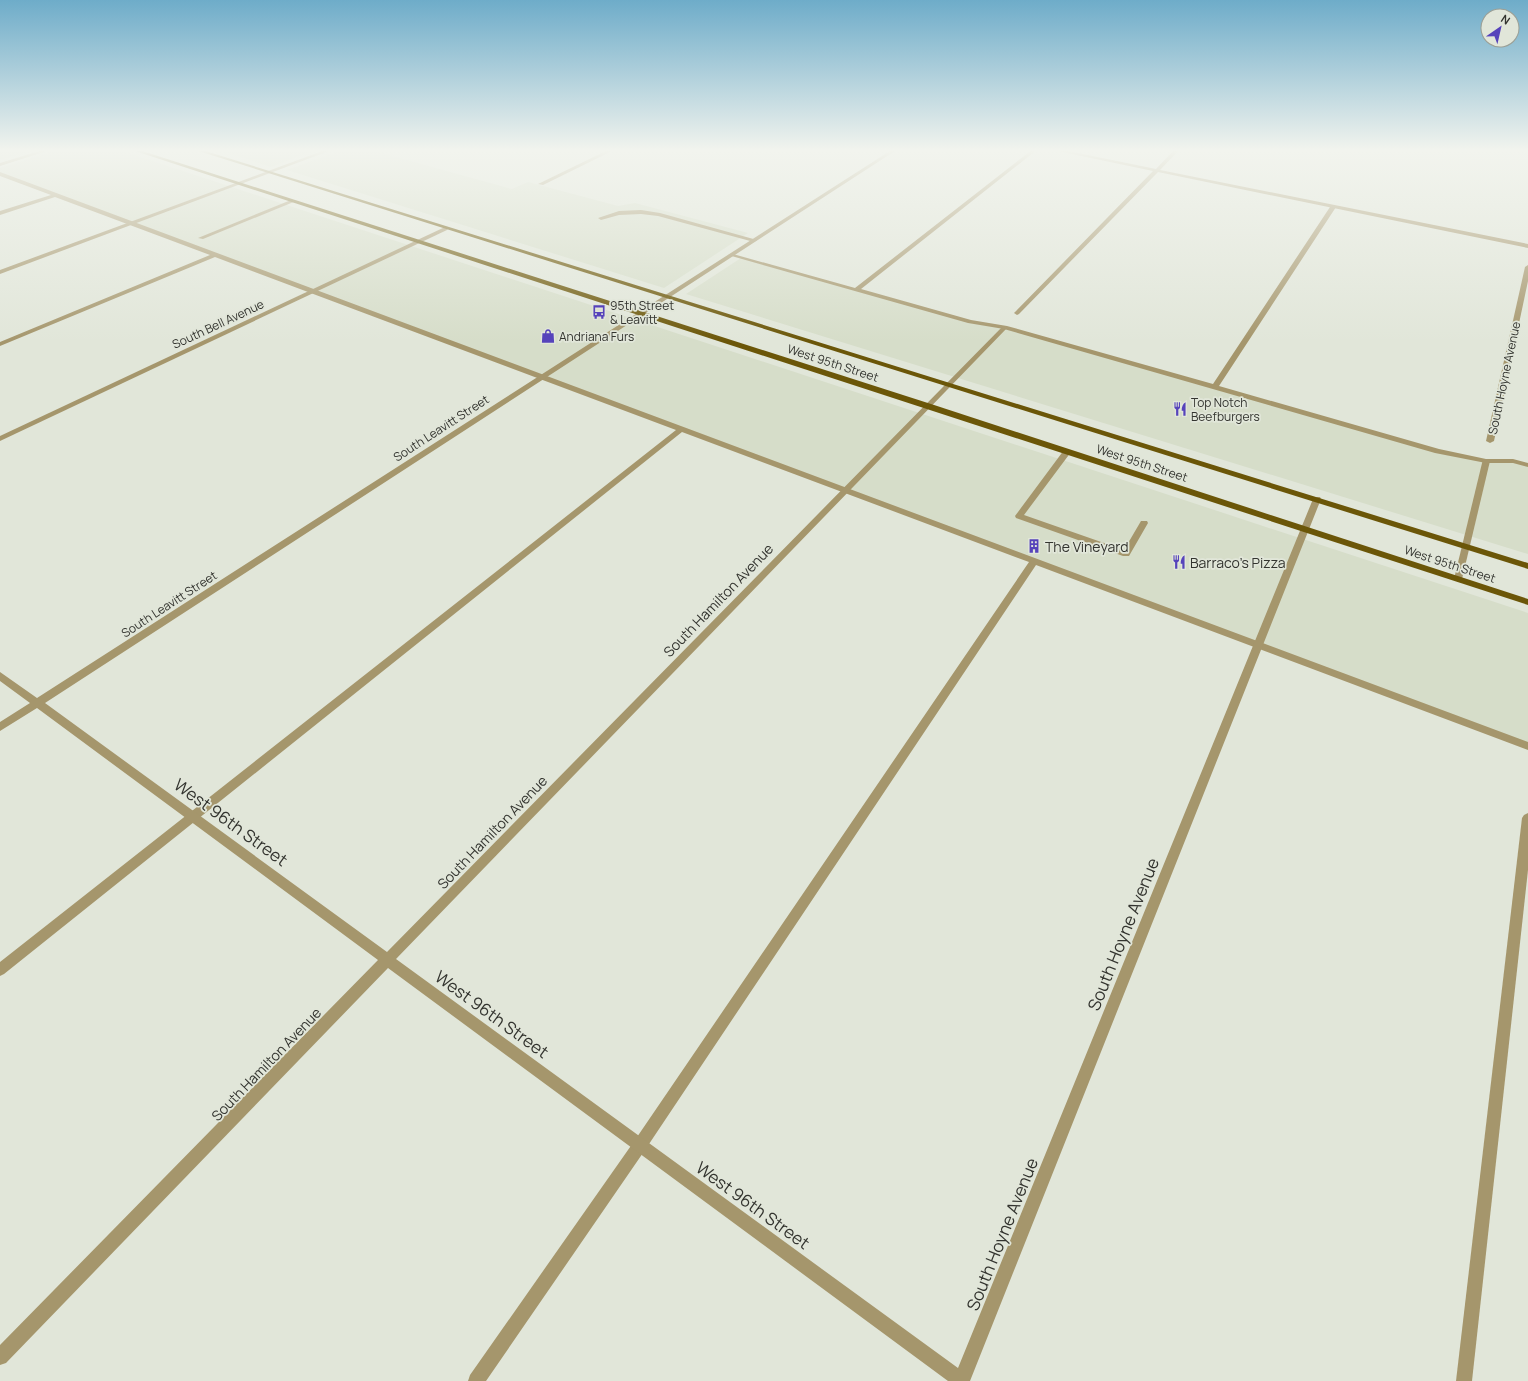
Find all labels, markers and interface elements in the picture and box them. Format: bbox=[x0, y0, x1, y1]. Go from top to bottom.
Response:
north arrow bbox=[1480, 8, 1520, 48]
text: N bbox=[1498, 11, 1513, 28]
street label: South Bell Avenue bbox=[169, 295, 267, 353]
place label: 95th Street & Leavitt bbox=[610, 297, 674, 328]
bus stop icon: 95th Street & Leavitt bbox=[591, 304, 607, 320]
street label: South Hoyne Avenue bbox=[1484, 320, 1524, 436]
shop icon: Andriana Furs bbox=[540, 328, 556, 344]
place label: Andriana Furs bbox=[559, 328, 634, 345]
street label: West 95th Street bbox=[785, 340, 881, 386]
street label: South Leavitt Street bbox=[390, 391, 492, 465]
place label: Top Notch Beefburgers bbox=[1191, 394, 1260, 425]
restaurant icon: Top Notch Beefburgers bbox=[1172, 401, 1188, 417]
street label: West 95th Street bbox=[1094, 440, 1190, 486]
place label: The Vineyard bbox=[1045, 537, 1128, 556]
building icon: The Vineyard bbox=[1026, 538, 1042, 554]
street label: South Hamilton Avenue bbox=[659, 539, 777, 661]
street label: West 95th Street bbox=[1402, 541, 1498, 587]
place label: Barraco's Pizza bbox=[1190, 553, 1286, 572]
restaurant icon: Barraco's Pizza bbox=[1171, 554, 1187, 570]
street label: South Leavitt Street bbox=[118, 567, 220, 641]
street label: South Hamilton Avenue bbox=[433, 771, 551, 893]
street label: West 96th Street bbox=[170, 773, 293, 871]
street label: South Hoyne Avenue bbox=[1082, 854, 1164, 1014]
street label: West 96th Street bbox=[431, 965, 554, 1063]
street label: South Hamilton Avenue bbox=[207, 1003, 325, 1125]
street label: South Hoyne Avenue bbox=[961, 1154, 1043, 1314]
street label: West 96th Street bbox=[692, 1156, 815, 1254]

